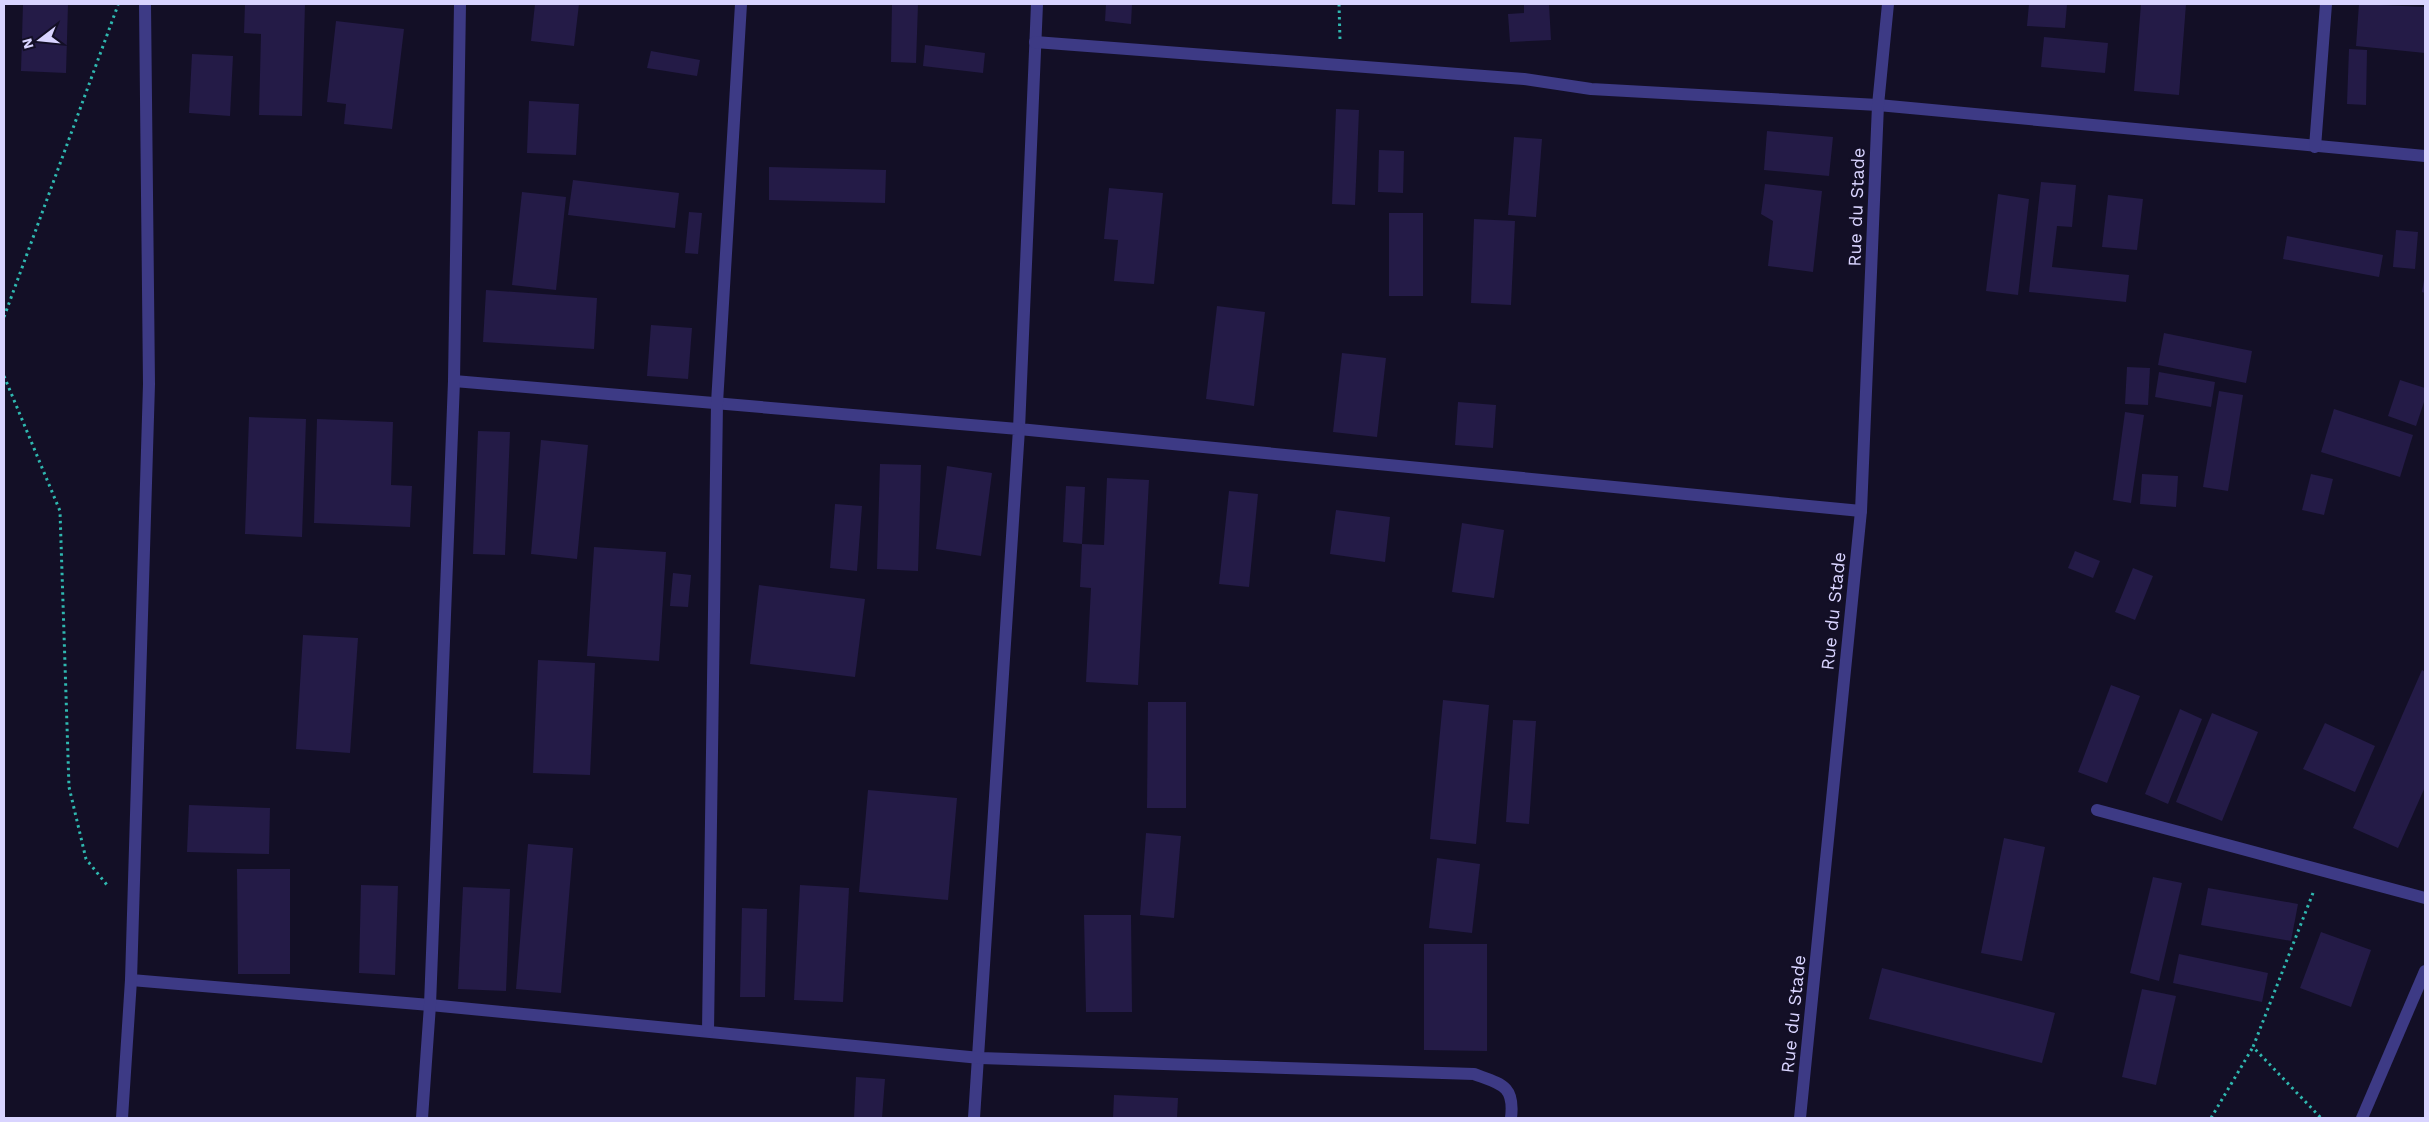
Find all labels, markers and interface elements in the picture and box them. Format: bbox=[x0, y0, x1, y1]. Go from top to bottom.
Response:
north arrow bbox=[15, 15, 65, 65]
text: N bbox=[18, 36, 37, 51]
street label: Rue du Stade bbox=[1843, 147, 1869, 267]
street label: Rue du Stade bbox=[1816, 551, 1850, 671]
street label: Rue du Stade bbox=[1776, 954, 1810, 1074]

